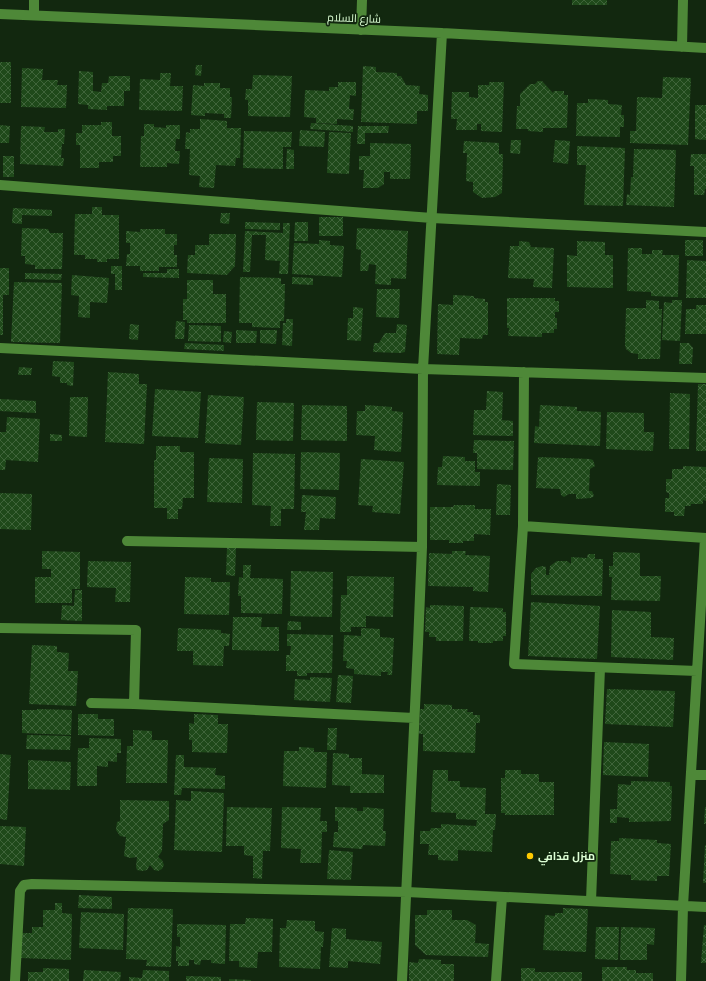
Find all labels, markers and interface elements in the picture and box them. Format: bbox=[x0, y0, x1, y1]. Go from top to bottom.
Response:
street label: شارع السلام bbox=[327, 10, 381, 27]
place label: منزل قذافي bbox=[538, 849, 595, 866]
marker: منزل قذافي bbox=[525, 851, 535, 861]

